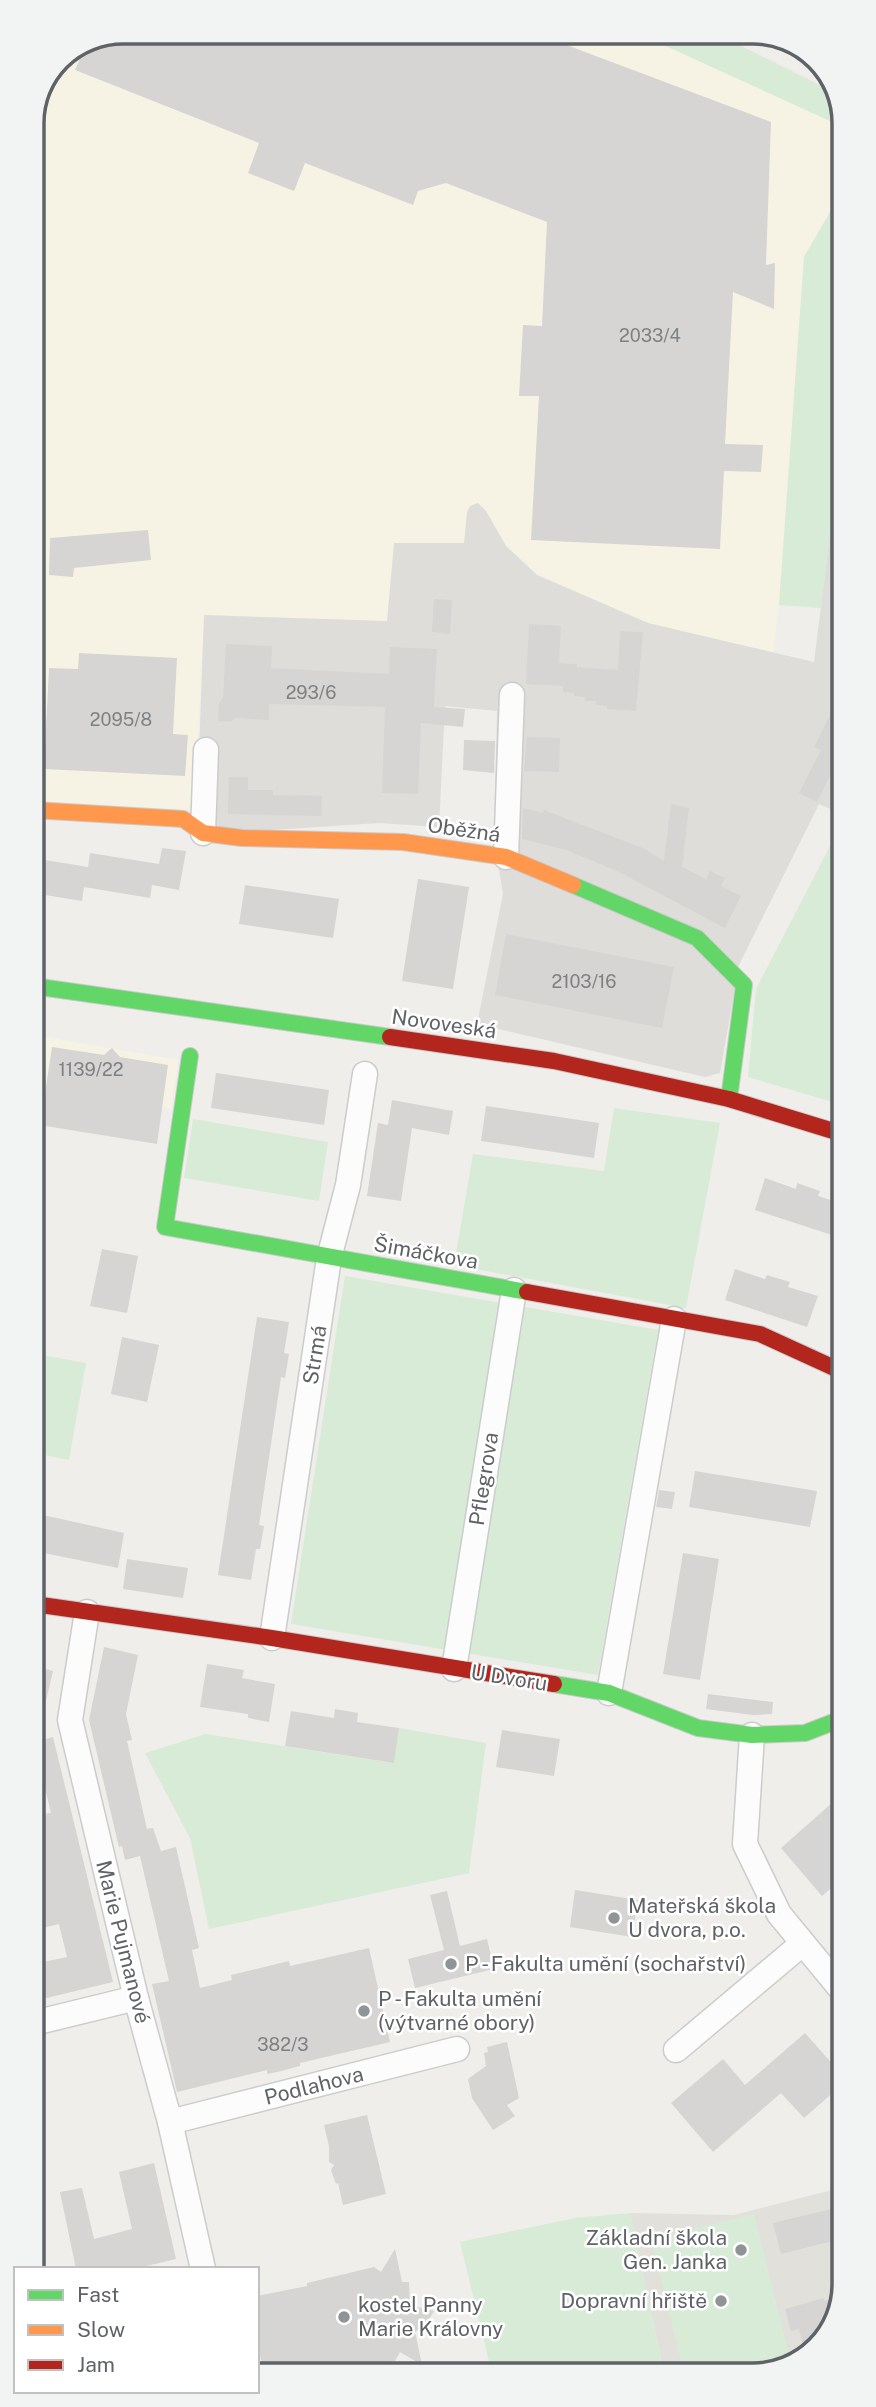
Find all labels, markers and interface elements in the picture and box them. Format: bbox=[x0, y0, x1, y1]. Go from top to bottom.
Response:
house number: 2033/4 bbox=[619, 325, 681, 346]
house number: 293/6 bbox=[286, 682, 336, 703]
house number: 2095/8 bbox=[90, 709, 152, 730]
street label: Oběžná bbox=[426, 812, 502, 847]
house number: 2103/16 bbox=[551, 971, 617, 992]
street label: Novoveská bbox=[390, 1004, 498, 1043]
house number: 1139/22 bbox=[59, 1059, 123, 1080]
street label: Šimáčkova bbox=[372, 1231, 480, 1274]
street label: Strmá bbox=[297, 1323, 332, 1386]
street label: Pflegrova bbox=[464, 1430, 503, 1527]
street label: U Dvoru bbox=[469, 1659, 549, 1696]
street label: Marie Pujmanové bbox=[91, 1858, 156, 2026]
place label: Mateřská škola U dvora, p.o. bbox=[628, 1893, 776, 1942]
marker: Mateřská škola U dvora, p.o. bbox=[606, 1910, 622, 1926]
place label: P - Fakulta umění (sochařství) bbox=[465, 1951, 746, 1976]
marker: P - Fakulta umění (sochařství) bbox=[443, 1956, 459, 1972]
place label: P - Fakulta umění (výtvarné obory) bbox=[378, 1986, 542, 2035]
marker: P - Fakulta umění (výtvarné obory) bbox=[356, 2003, 372, 2019]
house number: 382/3 bbox=[257, 2034, 309, 2055]
street label: Podlahova bbox=[262, 2061, 366, 2110]
place label: Základní škola Gen. Janka bbox=[586, 2225, 727, 2274]
marker: Základní škola Gen. Janka bbox=[733, 2242, 749, 2258]
legend bbox=[14, 2267, 259, 2393]
text: Fast bbox=[77, 2282, 119, 2307]
place label: Dopravní hřiště bbox=[560, 2288, 707, 2313]
place label: kostel Panny Marie Královny bbox=[358, 2292, 503, 2341]
marker: Dopravní hřiště bbox=[713, 2293, 729, 2309]
marker: kostel Panny Marie Královny bbox=[336, 2309, 352, 2325]
text: Slow bbox=[77, 2317, 125, 2342]
text: Jam bbox=[77, 2352, 115, 2377]

